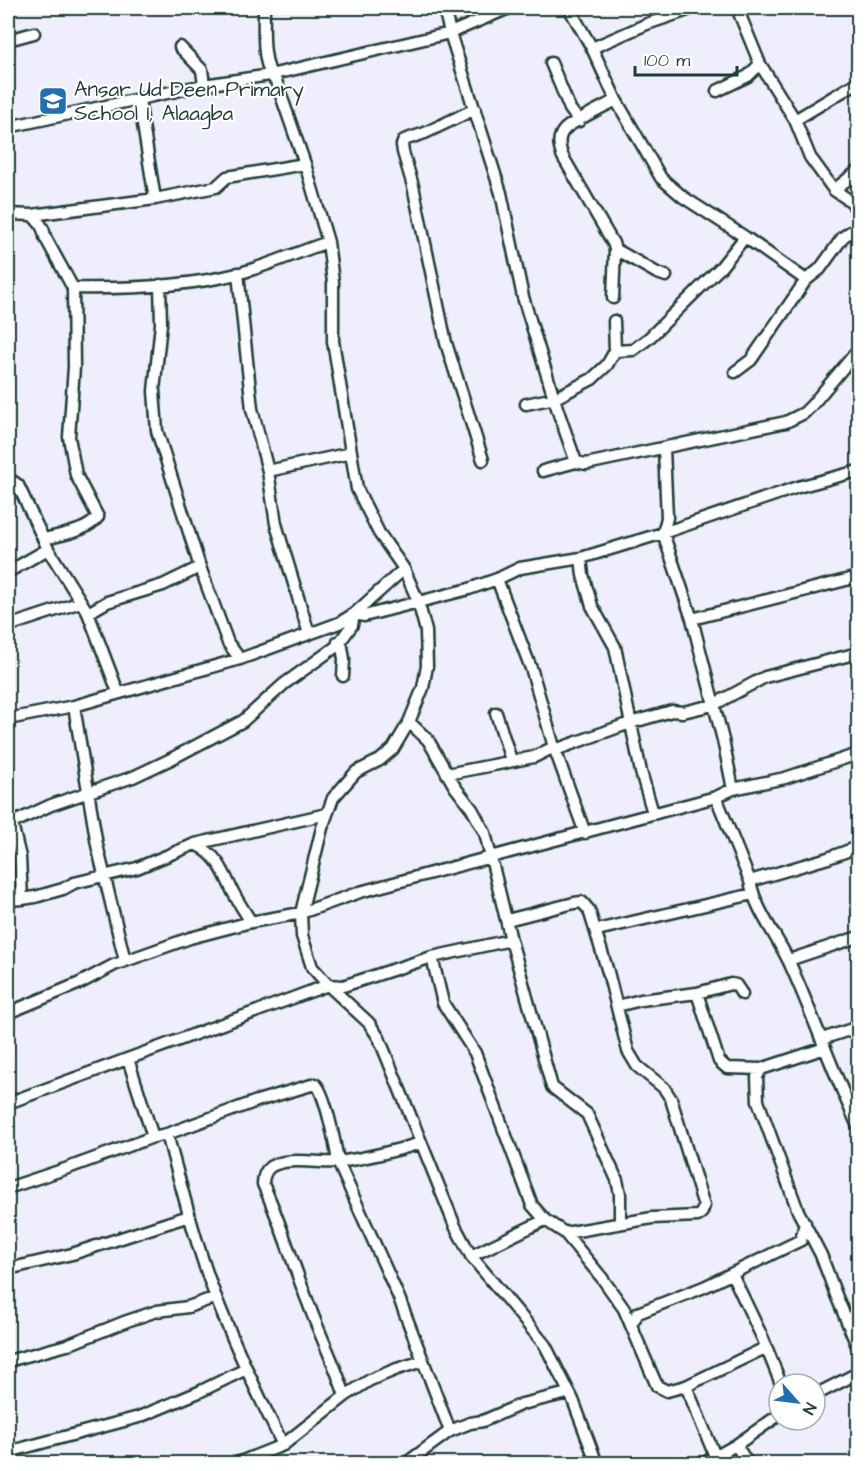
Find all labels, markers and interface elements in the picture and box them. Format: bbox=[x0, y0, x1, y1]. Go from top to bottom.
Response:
scale bar bbox=[635, 39, 737, 77]
text: 100 m bbox=[644, 48, 690, 73]
place label: Ansar Ud Deen Primary School I, Alaagba bbox=[74, 75, 304, 130]
school or university icon: Ansar Ud Deen Primary School I, Alaagba bbox=[37, 85, 69, 117]
north arrow bbox=[767, 1372, 827, 1432]
text: N bbox=[797, 1399, 821, 1418]

